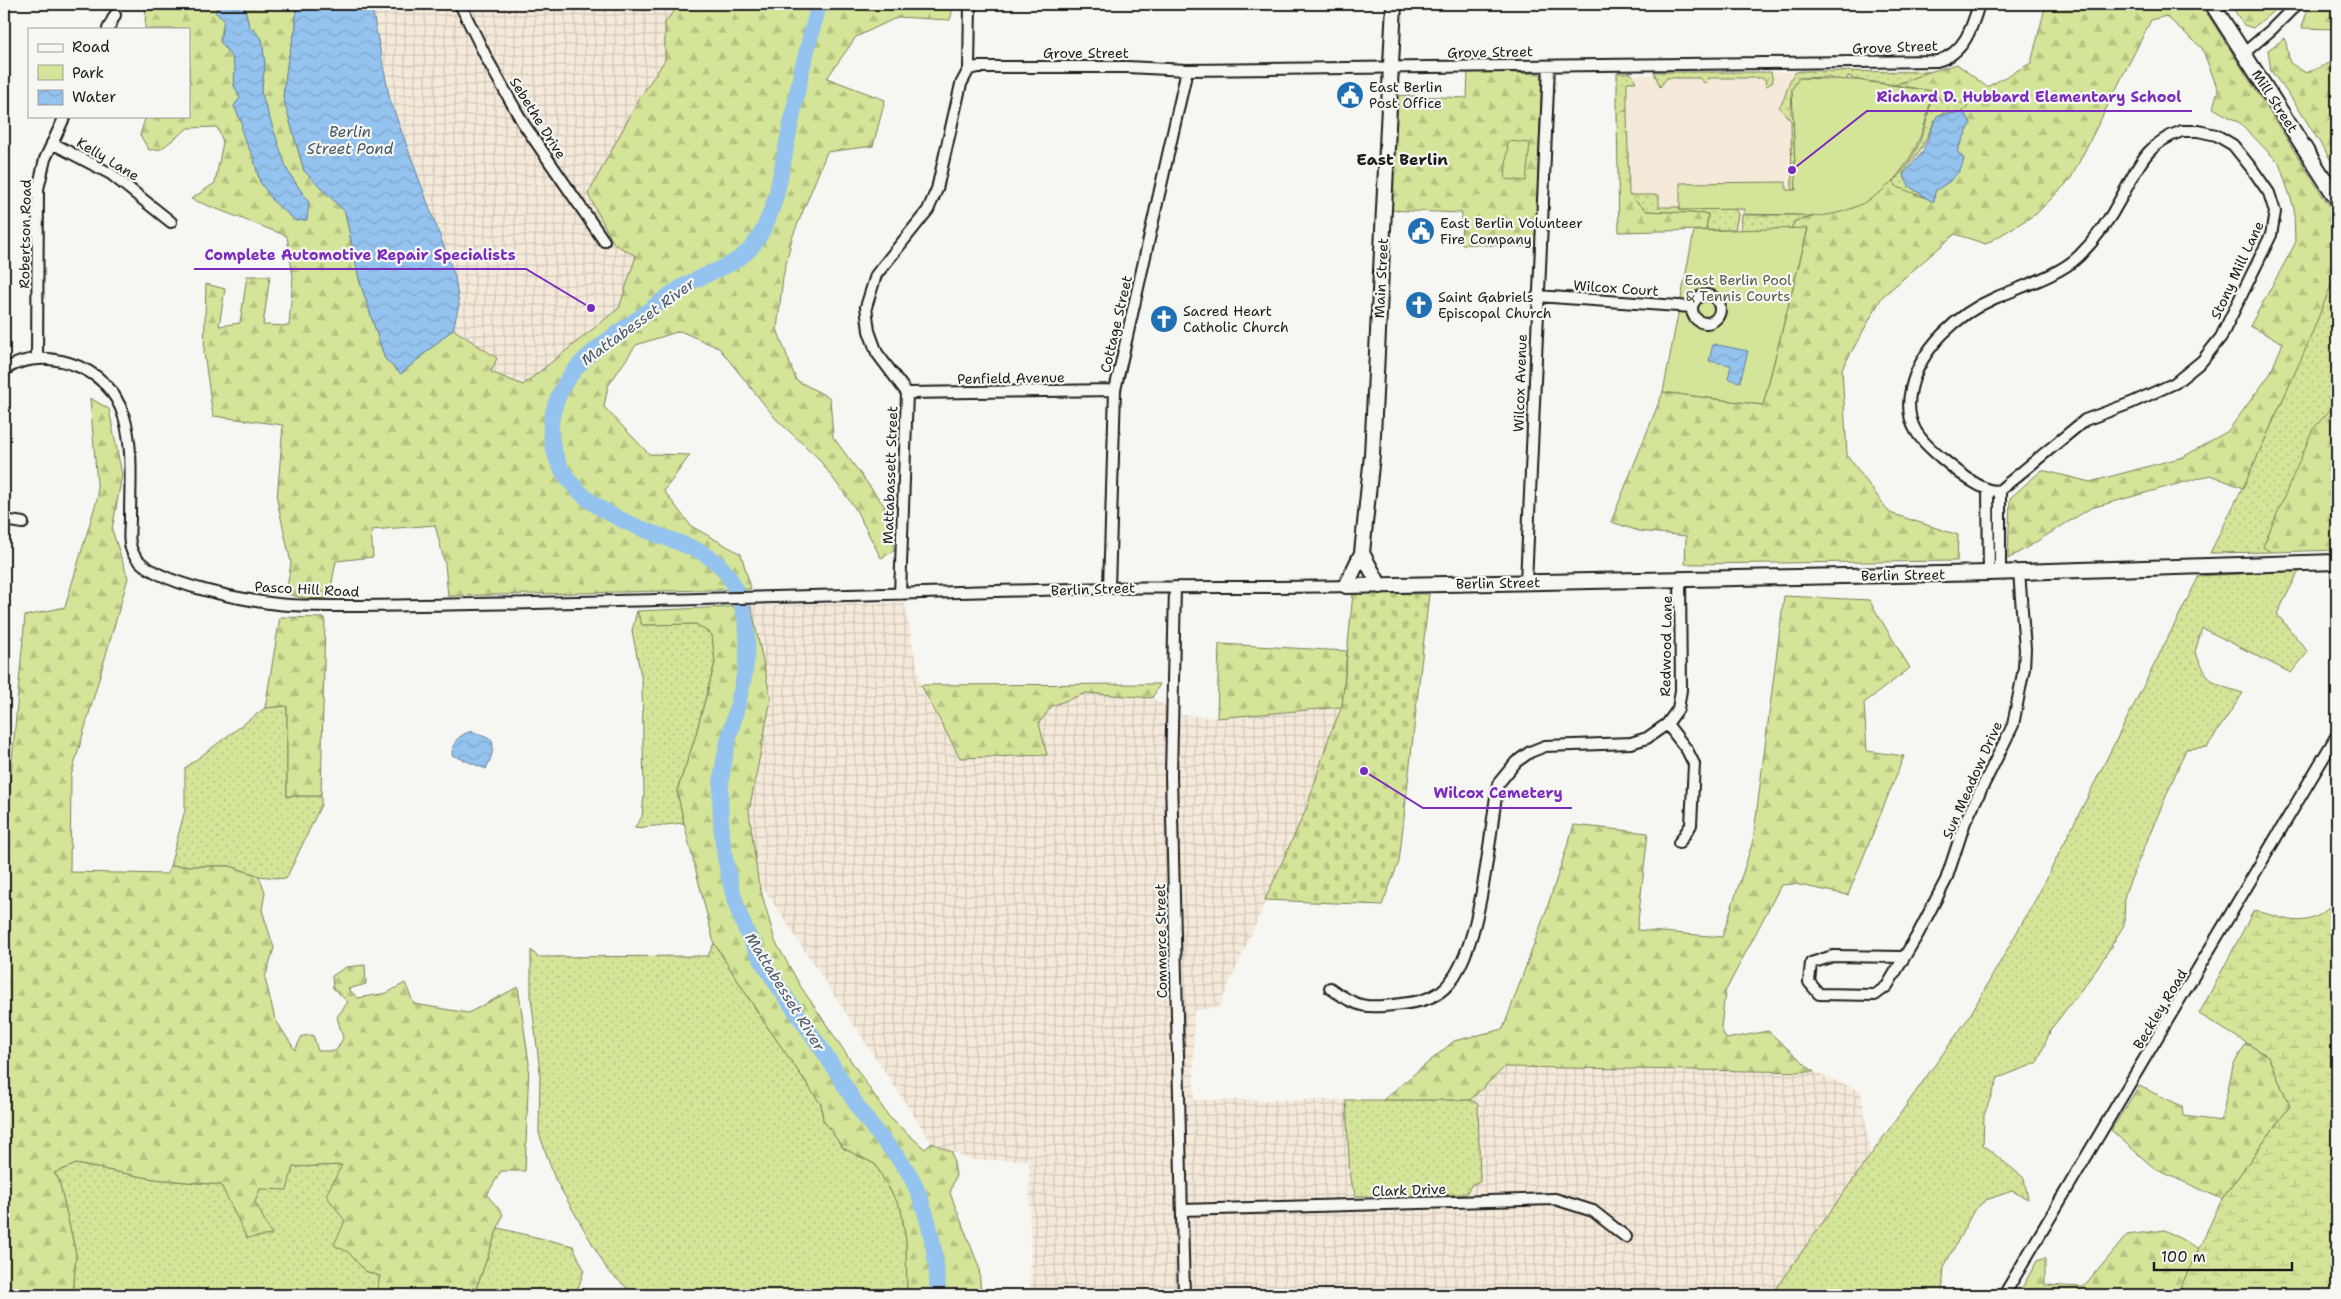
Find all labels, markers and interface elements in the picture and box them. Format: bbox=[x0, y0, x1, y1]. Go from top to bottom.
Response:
legend bbox=[28, 28, 190, 118]
text: Road bbox=[72, 37, 110, 57]
street label: Grove Street bbox=[1852, 37, 1938, 57]
street label: Grove Street bbox=[1447, 42, 1533, 62]
street label: Grove Street bbox=[1043, 44, 1129, 62]
text: Park bbox=[72, 63, 104, 83]
street label: Mill Street bbox=[2248, 66, 2302, 136]
street label: Sebethe Drive bbox=[506, 74, 570, 162]
place label: East Berlin Post Office bbox=[1369, 78, 1443, 112]
public building icon: East Berlin Post Office bbox=[1335, 80, 1365, 110]
callout: Richard D. Hubbard Elementary School bbox=[1867, 81, 2192, 111]
text: Water bbox=[72, 87, 116, 107]
text: Richard D. Hubbard Elementary School bbox=[1877, 87, 2181, 107]
water label: Berlin Street Pond bbox=[307, 122, 394, 159]
street label: Kelly Lane bbox=[73, 133, 143, 185]
district label: East Berlin bbox=[1356, 149, 1448, 170]
street label: Robertson Road bbox=[15, 179, 35, 289]
place label: East Berlin Volunteer Fire Company bbox=[1440, 214, 1583, 248]
public building icon: East Berlin Volunteer Fire Company bbox=[1406, 216, 1436, 246]
street label: Stony Mill Lane bbox=[2206, 218, 2268, 322]
street label: Main Street bbox=[1370, 237, 1392, 319]
callout: Complete Automotive Repair Specialists bbox=[194, 239, 526, 269]
text: Complete Automotive Repair Specialists bbox=[204, 245, 516, 265]
park label: East Berlin Pool & Tennis Courts bbox=[1685, 271, 1792, 305]
water label: Mattabesset River bbox=[577, 273, 700, 370]
street label: Cottage Street bbox=[1096, 274, 1136, 374]
street label: Wilcox Court bbox=[1573, 276, 1659, 300]
place label: Saint Gabriels Episcopal Church bbox=[1438, 288, 1552, 322]
church icon: Saint Gabriels Episcopal Church bbox=[1404, 290, 1434, 320]
place label: Sacred Heart Catholic Church bbox=[1183, 302, 1289, 336]
church icon: Sacred Heart Catholic Church bbox=[1149, 304, 1179, 334]
street label: Wilcox Avenue bbox=[1509, 334, 1531, 432]
street label: Penfield Avenue bbox=[957, 368, 1065, 388]
street label: Mattabassett Street bbox=[879, 406, 901, 544]
street label: Berlin Street bbox=[1861, 565, 1945, 585]
street label: Berlin Street bbox=[1456, 573, 1540, 593]
street label: Pasco Hill Road bbox=[254, 577, 360, 601]
street label: Berlin Street bbox=[1051, 579, 1135, 599]
street label: Redwood Lane bbox=[1656, 595, 1676, 697]
street label: Sun Meadow Drive bbox=[1938, 718, 2006, 842]
callout: Wilcox Cemetery bbox=[1423, 778, 1572, 808]
text: Wilcox Cemetery bbox=[1433, 783, 1563, 803]
street label: Commerce Street bbox=[1151, 883, 1171, 999]
water label: Mattabesset River bbox=[741, 929, 830, 1056]
street label: Beckley Road bbox=[2129, 966, 2191, 1052]
street label: Clark Drive bbox=[1371, 1180, 1447, 1200]
scale bar bbox=[2154, 1239, 2291, 1271]
text: 100 m bbox=[2161, 1247, 2206, 1267]

